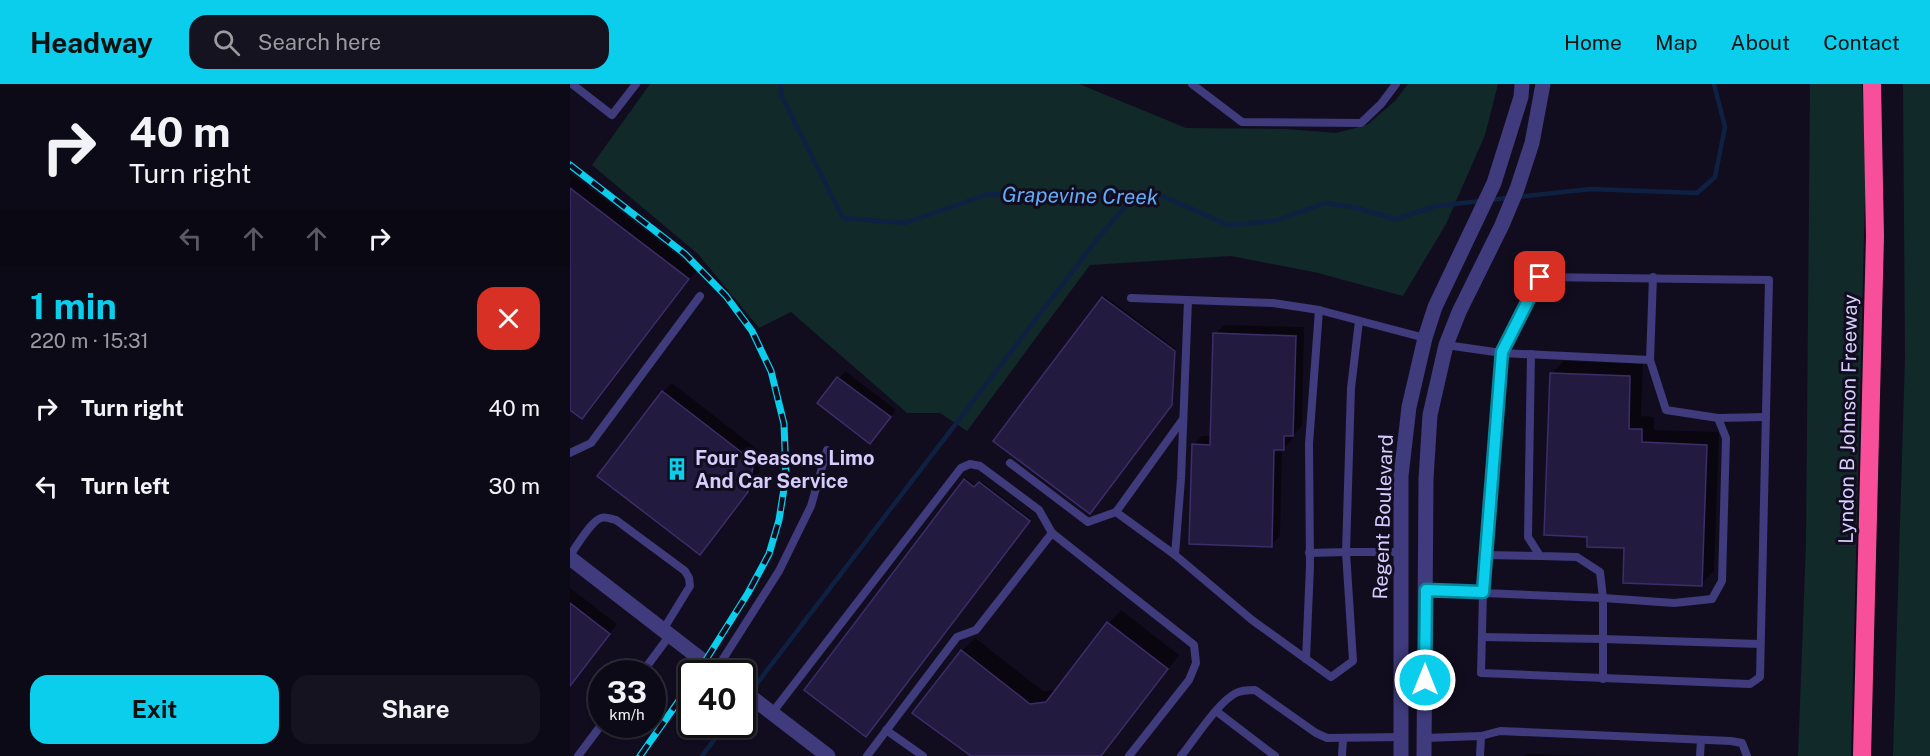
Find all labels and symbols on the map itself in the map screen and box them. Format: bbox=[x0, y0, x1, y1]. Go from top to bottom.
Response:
water label: Grapevine Creek bbox=[1002, 182, 1159, 209]
pin bbox=[1514, 251, 1565, 302]
street label: Lyndon B Johnson Freeway bbox=[1834, 294, 1862, 544]
street label: Regent Boulevard bbox=[1368, 434, 1398, 600]
place label: Four Seasons Limo And Car Service bbox=[695, 446, 875, 493]
building icon: Four Seasons Limo And Car Service bbox=[664, 456, 690, 482]
position arrow bbox=[1393, 648, 1457, 712]
speed limit sign: 40 bbox=[678, 660, 756, 738]

